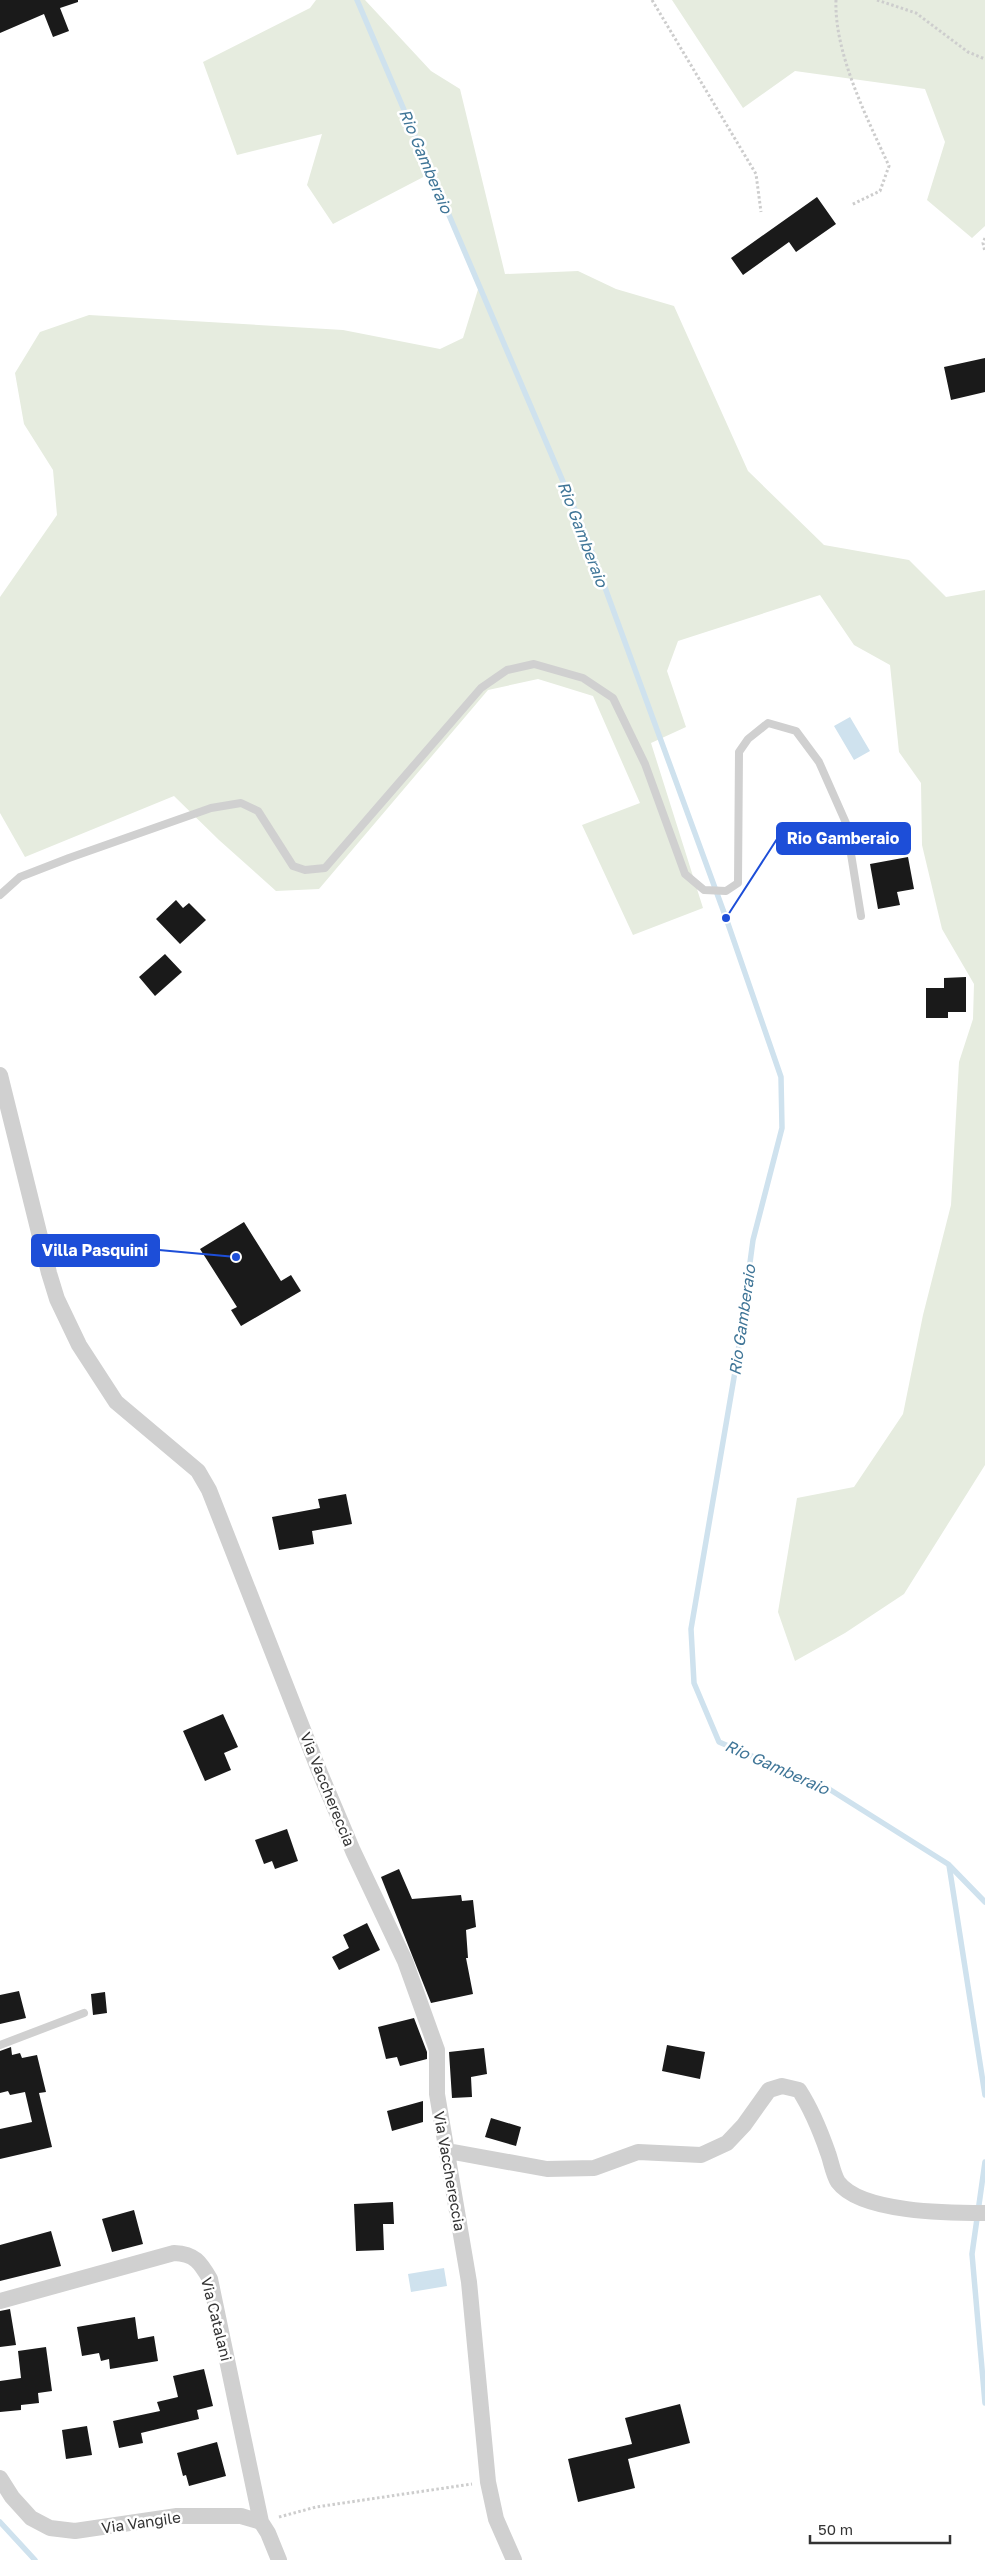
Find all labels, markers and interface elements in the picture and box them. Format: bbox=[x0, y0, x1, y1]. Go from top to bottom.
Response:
water label: Rio Gamberaio bbox=[395, 106, 458, 217]
water label: Rio Gamberaio bbox=[554, 478, 613, 591]
callout: Rio Gamberaio bbox=[777, 823, 910, 854]
text: Rio Gamberaio bbox=[787, 828, 900, 848]
callout: Villa Pasquini bbox=[32, 1235, 159, 1266]
text: Villa Pasquini bbox=[42, 1240, 148, 1260]
water label: Rio Gamberaio bbox=[724, 1262, 760, 1377]
street label: Via Vacchereccia bbox=[297, 1729, 359, 1849]
water label: Rio Gamberaio bbox=[722, 1735, 833, 1799]
street label: Via Vacchereccia bbox=[431, 2110, 469, 2232]
street label: Via Catalani bbox=[198, 2275, 236, 2363]
street label: Via Vangile bbox=[100, 2507, 182, 2536]
scale bar bbox=[810, 2512, 950, 2544]
text: 50 m bbox=[818, 2520, 853, 2538]

